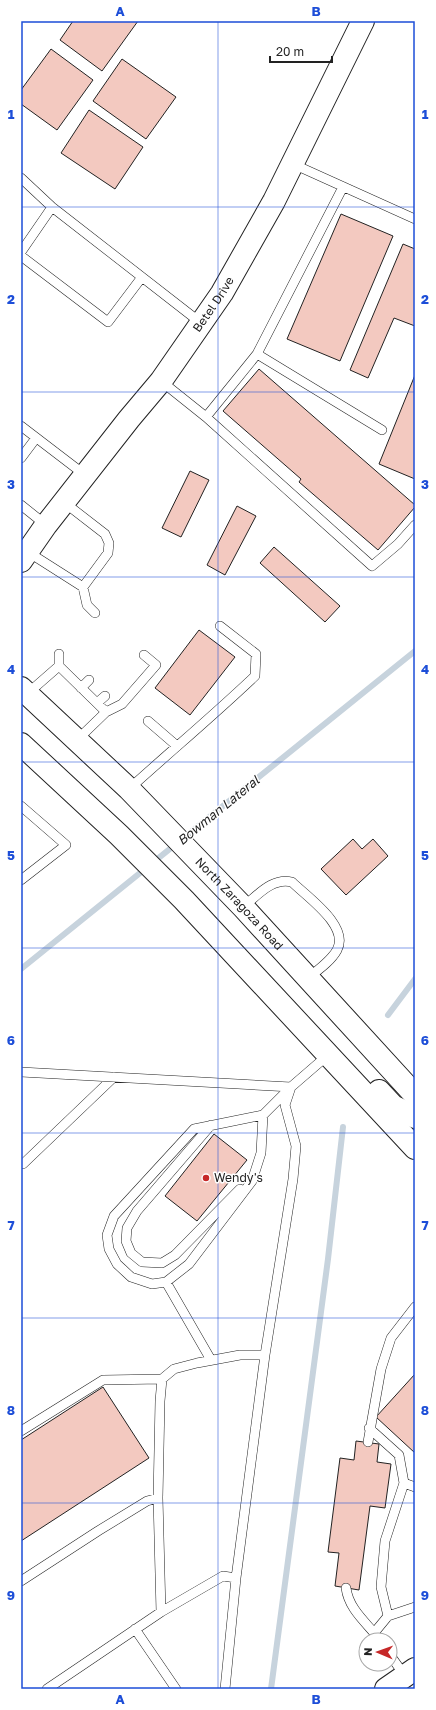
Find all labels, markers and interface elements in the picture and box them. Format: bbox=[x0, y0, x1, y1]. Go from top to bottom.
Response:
text: A bbox=[115, 3, 125, 19]
text: B bbox=[311, 3, 321, 19]
scale bar bbox=[270, 38, 332, 64]
text: 20 m bbox=[276, 44, 304, 59]
text: 1 bbox=[8, 106, 15, 122]
text: 1 bbox=[422, 106, 429, 122]
street label: Betel Drive bbox=[189, 274, 237, 335]
text: 2 bbox=[7, 291, 15, 307]
text: 2 bbox=[421, 291, 429, 307]
text: 3 bbox=[7, 476, 15, 492]
text: 3 bbox=[421, 476, 429, 492]
text: 4 bbox=[7, 661, 15, 677]
text: 4 bbox=[421, 661, 429, 677]
water label: Bowman Lateral bbox=[174, 771, 263, 848]
text: 5 bbox=[7, 847, 15, 863]
text: 5 bbox=[421, 847, 429, 863]
street label: North Zaragoza Road bbox=[192, 854, 287, 953]
text: 6 bbox=[7, 1032, 15, 1048]
text: 6 bbox=[421, 1032, 429, 1048]
place label: Wendy's bbox=[214, 1170, 263, 1185]
marker: Wendy's bbox=[201, 1173, 211, 1183]
text: 7 bbox=[7, 1217, 15, 1233]
text: 7 bbox=[421, 1217, 429, 1233]
text: 8 bbox=[7, 1402, 15, 1418]
text: 8 bbox=[421, 1402, 429, 1418]
text: 9 bbox=[7, 1587, 15, 1603]
text: 9 bbox=[421, 1587, 429, 1603]
north arrow bbox=[358, 1632, 398, 1672]
text: N bbox=[361, 1647, 374, 1656]
text: A bbox=[115, 1691, 125, 1707]
text: B bbox=[311, 1691, 321, 1707]

